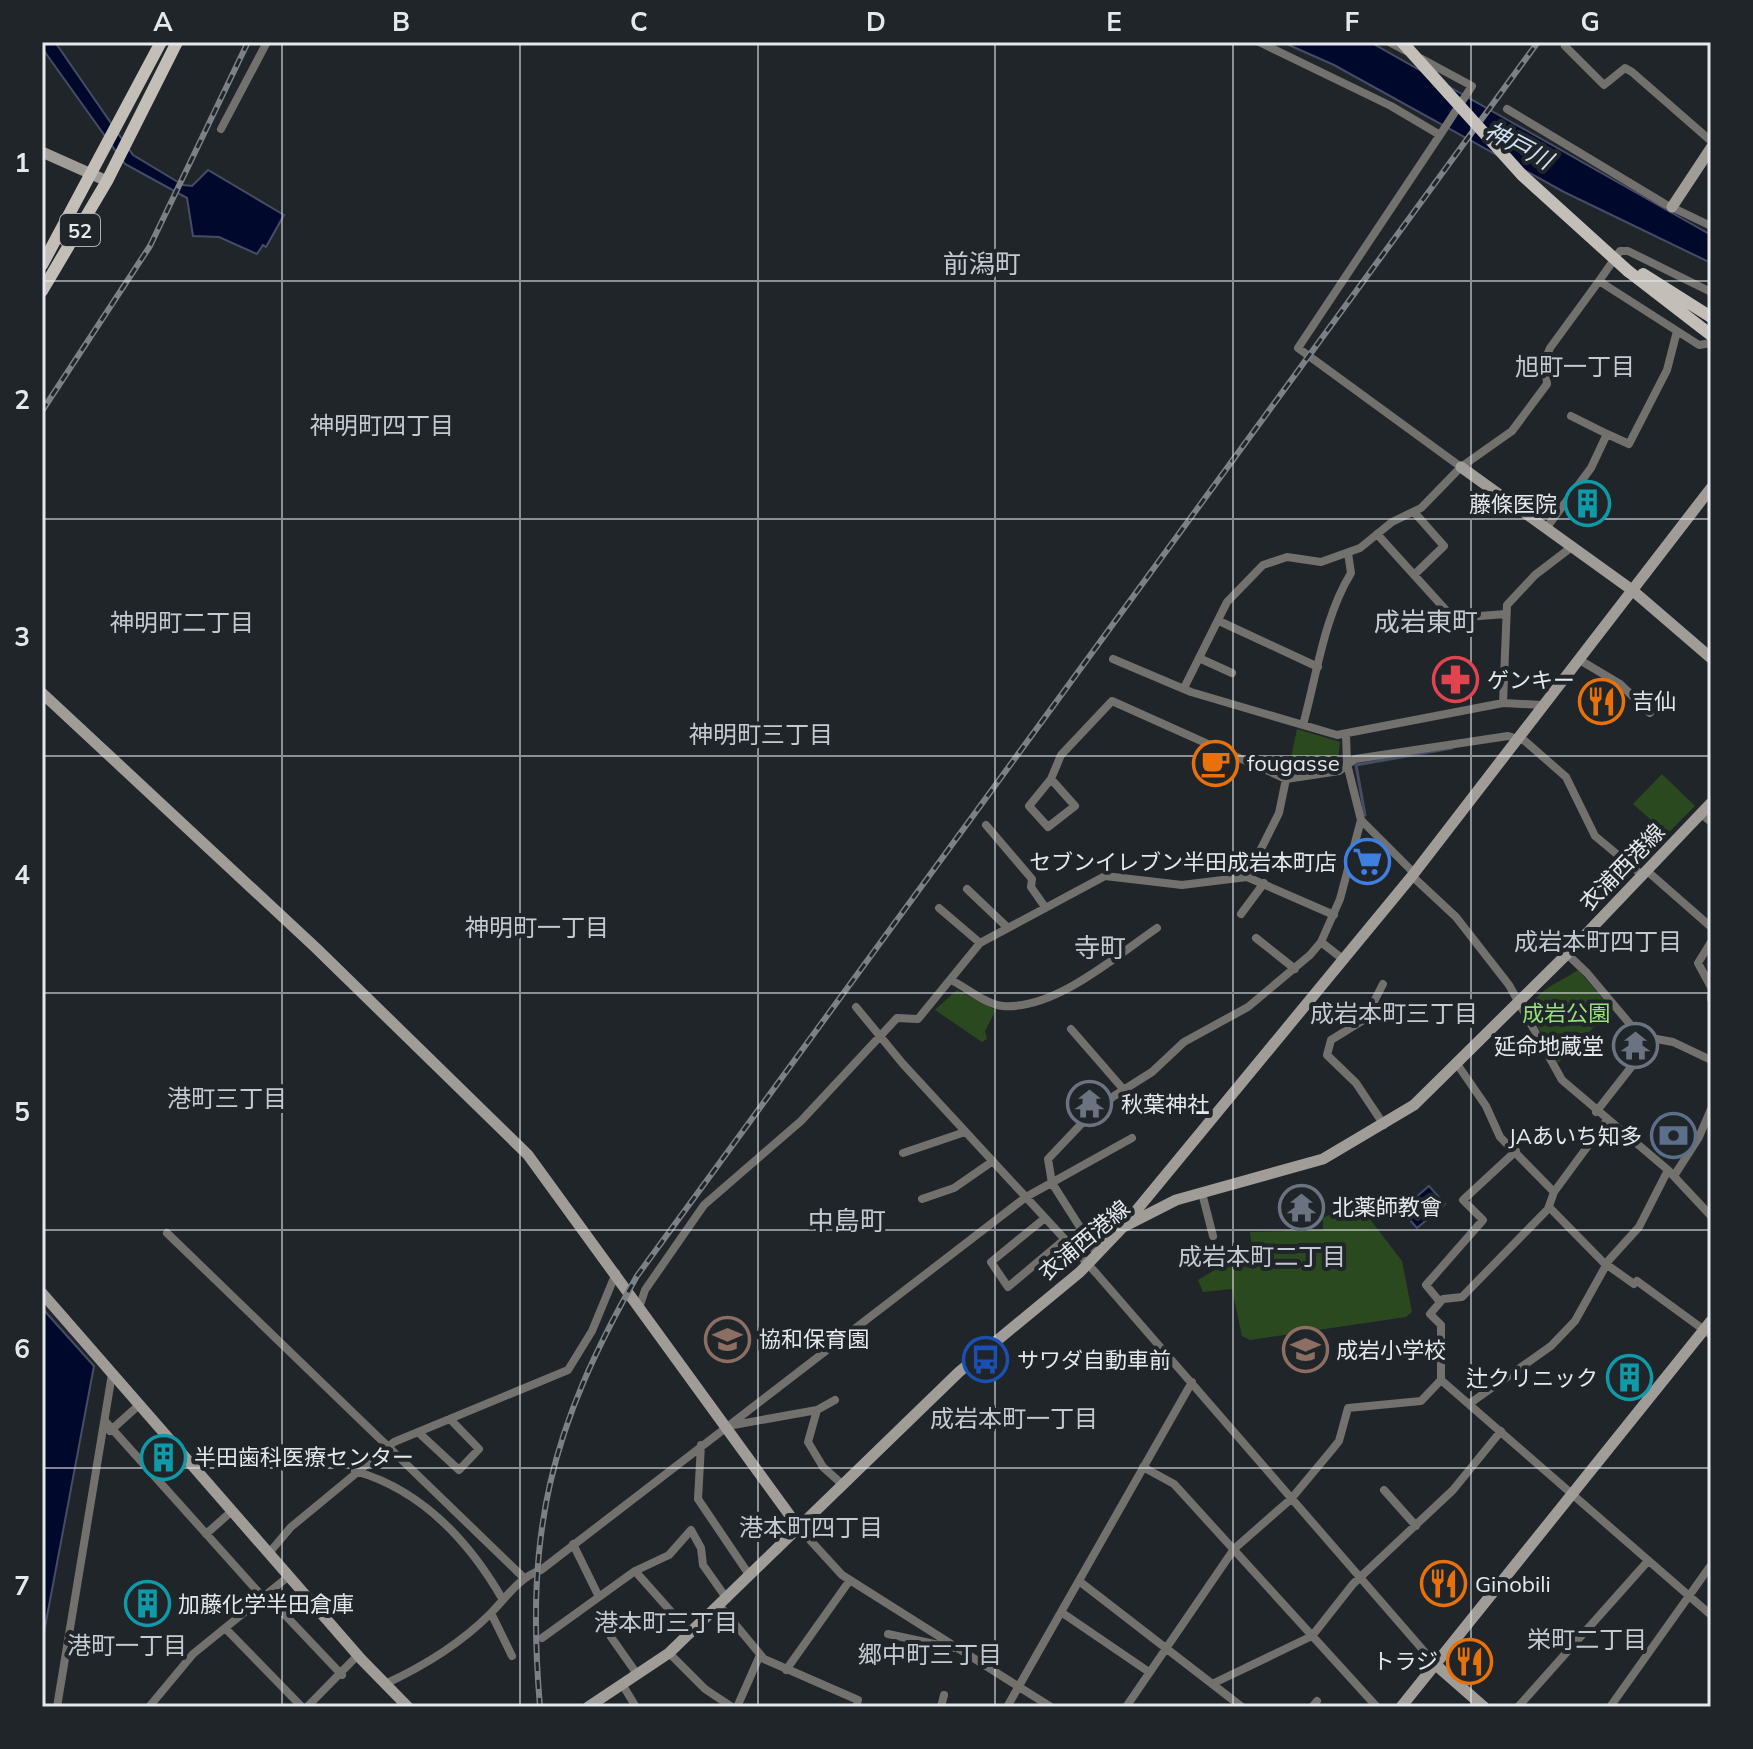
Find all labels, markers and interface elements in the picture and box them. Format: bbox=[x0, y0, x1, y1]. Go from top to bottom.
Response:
text: A bbox=[153, 5, 173, 38]
text: B bbox=[392, 5, 410, 38]
text: C bbox=[630, 5, 648, 38]
text: D bbox=[866, 5, 886, 38]
text: E bbox=[1106, 5, 1122, 38]
text: F bbox=[1345, 5, 1360, 38]
text: G bbox=[1580, 5, 1600, 38]
water label: 神戸川 bbox=[1480, 115, 1560, 177]
text: 1 bbox=[14, 146, 30, 179]
road number: 52 bbox=[60, 214, 100, 246]
district label: 前潟町 bbox=[943, 247, 1021, 280]
district label: 旭町一丁目 bbox=[1515, 351, 1635, 381]
text: 2 bbox=[14, 383, 30, 416]
district label: 神明町四丁目 bbox=[310, 410, 454, 440]
building icon: 藤條医院 bbox=[1564, 480, 1612, 528]
place label: 藤條医院 bbox=[1469, 490, 1557, 518]
district label: 成岩東町 bbox=[1374, 605, 1478, 638]
district label: 神明町二丁目 bbox=[110, 607, 254, 637]
text: 3 bbox=[14, 620, 30, 653]
pharmacy icon: ゲンキー bbox=[1432, 656, 1480, 704]
place label: ゲンキー bbox=[1487, 666, 1575, 694]
restaurant icon: 吉仙 bbox=[1577, 677, 1625, 725]
place label: 吉仙 bbox=[1632, 687, 1676, 715]
district label: 神明町三丁目 bbox=[689, 719, 833, 749]
cafe icon: fougasse bbox=[1192, 739, 1240, 787]
place label: fougasse bbox=[1247, 749, 1340, 777]
street label: 衣浦西港線 bbox=[1574, 818, 1670, 916]
supermarket icon: セブンイレブン半田成岩本町店 bbox=[1344, 838, 1392, 886]
place label: セブンイレブン半田成岩本町店 bbox=[1029, 848, 1337, 876]
text: 4 bbox=[14, 858, 30, 891]
district label: 神明町一丁目 bbox=[465, 912, 609, 942]
district label: 成岩本町四丁目 bbox=[1514, 926, 1682, 956]
district label: 寺町 bbox=[1074, 931, 1126, 964]
district label: 成岩本町三丁目 bbox=[1310, 998, 1478, 1028]
park label: 成岩公園 bbox=[1522, 999, 1610, 1027]
temple icon: 延命地蔵堂 bbox=[1611, 1022, 1659, 1070]
place label: 延命地蔵堂 bbox=[1494, 1032, 1604, 1060]
temple icon: 秋葉神社 bbox=[1066, 1080, 1114, 1128]
district label: 港町三丁目 bbox=[167, 1083, 287, 1113]
place label: 秋葉神社 bbox=[1121, 1090, 1209, 1118]
text: 5 bbox=[14, 1095, 30, 1128]
bank icon: JAあいち知多 bbox=[1649, 1112, 1697, 1160]
place label: JAあいち知多 bbox=[1509, 1122, 1642, 1150]
temple icon: 北薬師教會 bbox=[1277, 1183, 1325, 1231]
place label: 北薬師教會 bbox=[1332, 1193, 1442, 1221]
street label: 衣浦西港線 bbox=[1033, 1194, 1135, 1286]
district label: 中島町 bbox=[808, 1204, 886, 1237]
district label: 成岩本町二丁目 bbox=[1178, 1241, 1346, 1271]
school or university icon: 協和保育園 bbox=[704, 1315, 752, 1363]
place label: 協和保育園 bbox=[759, 1325, 869, 1353]
school or university icon: 成岩小学校 bbox=[1281, 1326, 1329, 1374]
text: 6 bbox=[14, 1332, 30, 1365]
bus stop icon: サワダ自動車前 bbox=[962, 1336, 1010, 1384]
place label: 成岩小学校 bbox=[1336, 1336, 1446, 1364]
place label: サワダ自動車前 bbox=[1017, 1346, 1171, 1374]
building icon: 辻クリニック bbox=[1605, 1354, 1653, 1402]
place label: 辻クリニック bbox=[1466, 1364, 1598, 1392]
district label: 成岩本町一丁目 bbox=[930, 1403, 1098, 1433]
building icon: 半田歯科医療センター bbox=[139, 1433, 187, 1481]
place label: 半田歯科医療センター bbox=[194, 1443, 414, 1471]
district label: 港本町四丁目 bbox=[739, 1512, 883, 1542]
restaurant icon: Ginobili bbox=[1420, 1560, 1468, 1608]
text: 7 bbox=[14, 1569, 30, 1602]
place label: Ginobili bbox=[1475, 1570, 1551, 1598]
building icon: 加藤化学半田倉庫 bbox=[123, 1580, 171, 1628]
place label: 加藤化学半田倉庫 bbox=[178, 1590, 354, 1618]
district label: 港本町三丁目 bbox=[594, 1607, 738, 1637]
district label: 栄町二丁目 bbox=[1527, 1624, 1647, 1654]
district label: 港町一丁目 bbox=[67, 1630, 187, 1660]
restaurant icon: トラジ bbox=[1445, 1637, 1493, 1685]
district label: 郷中町三丁目 bbox=[858, 1639, 1002, 1669]
place label: トラジ bbox=[1372, 1647, 1438, 1675]

